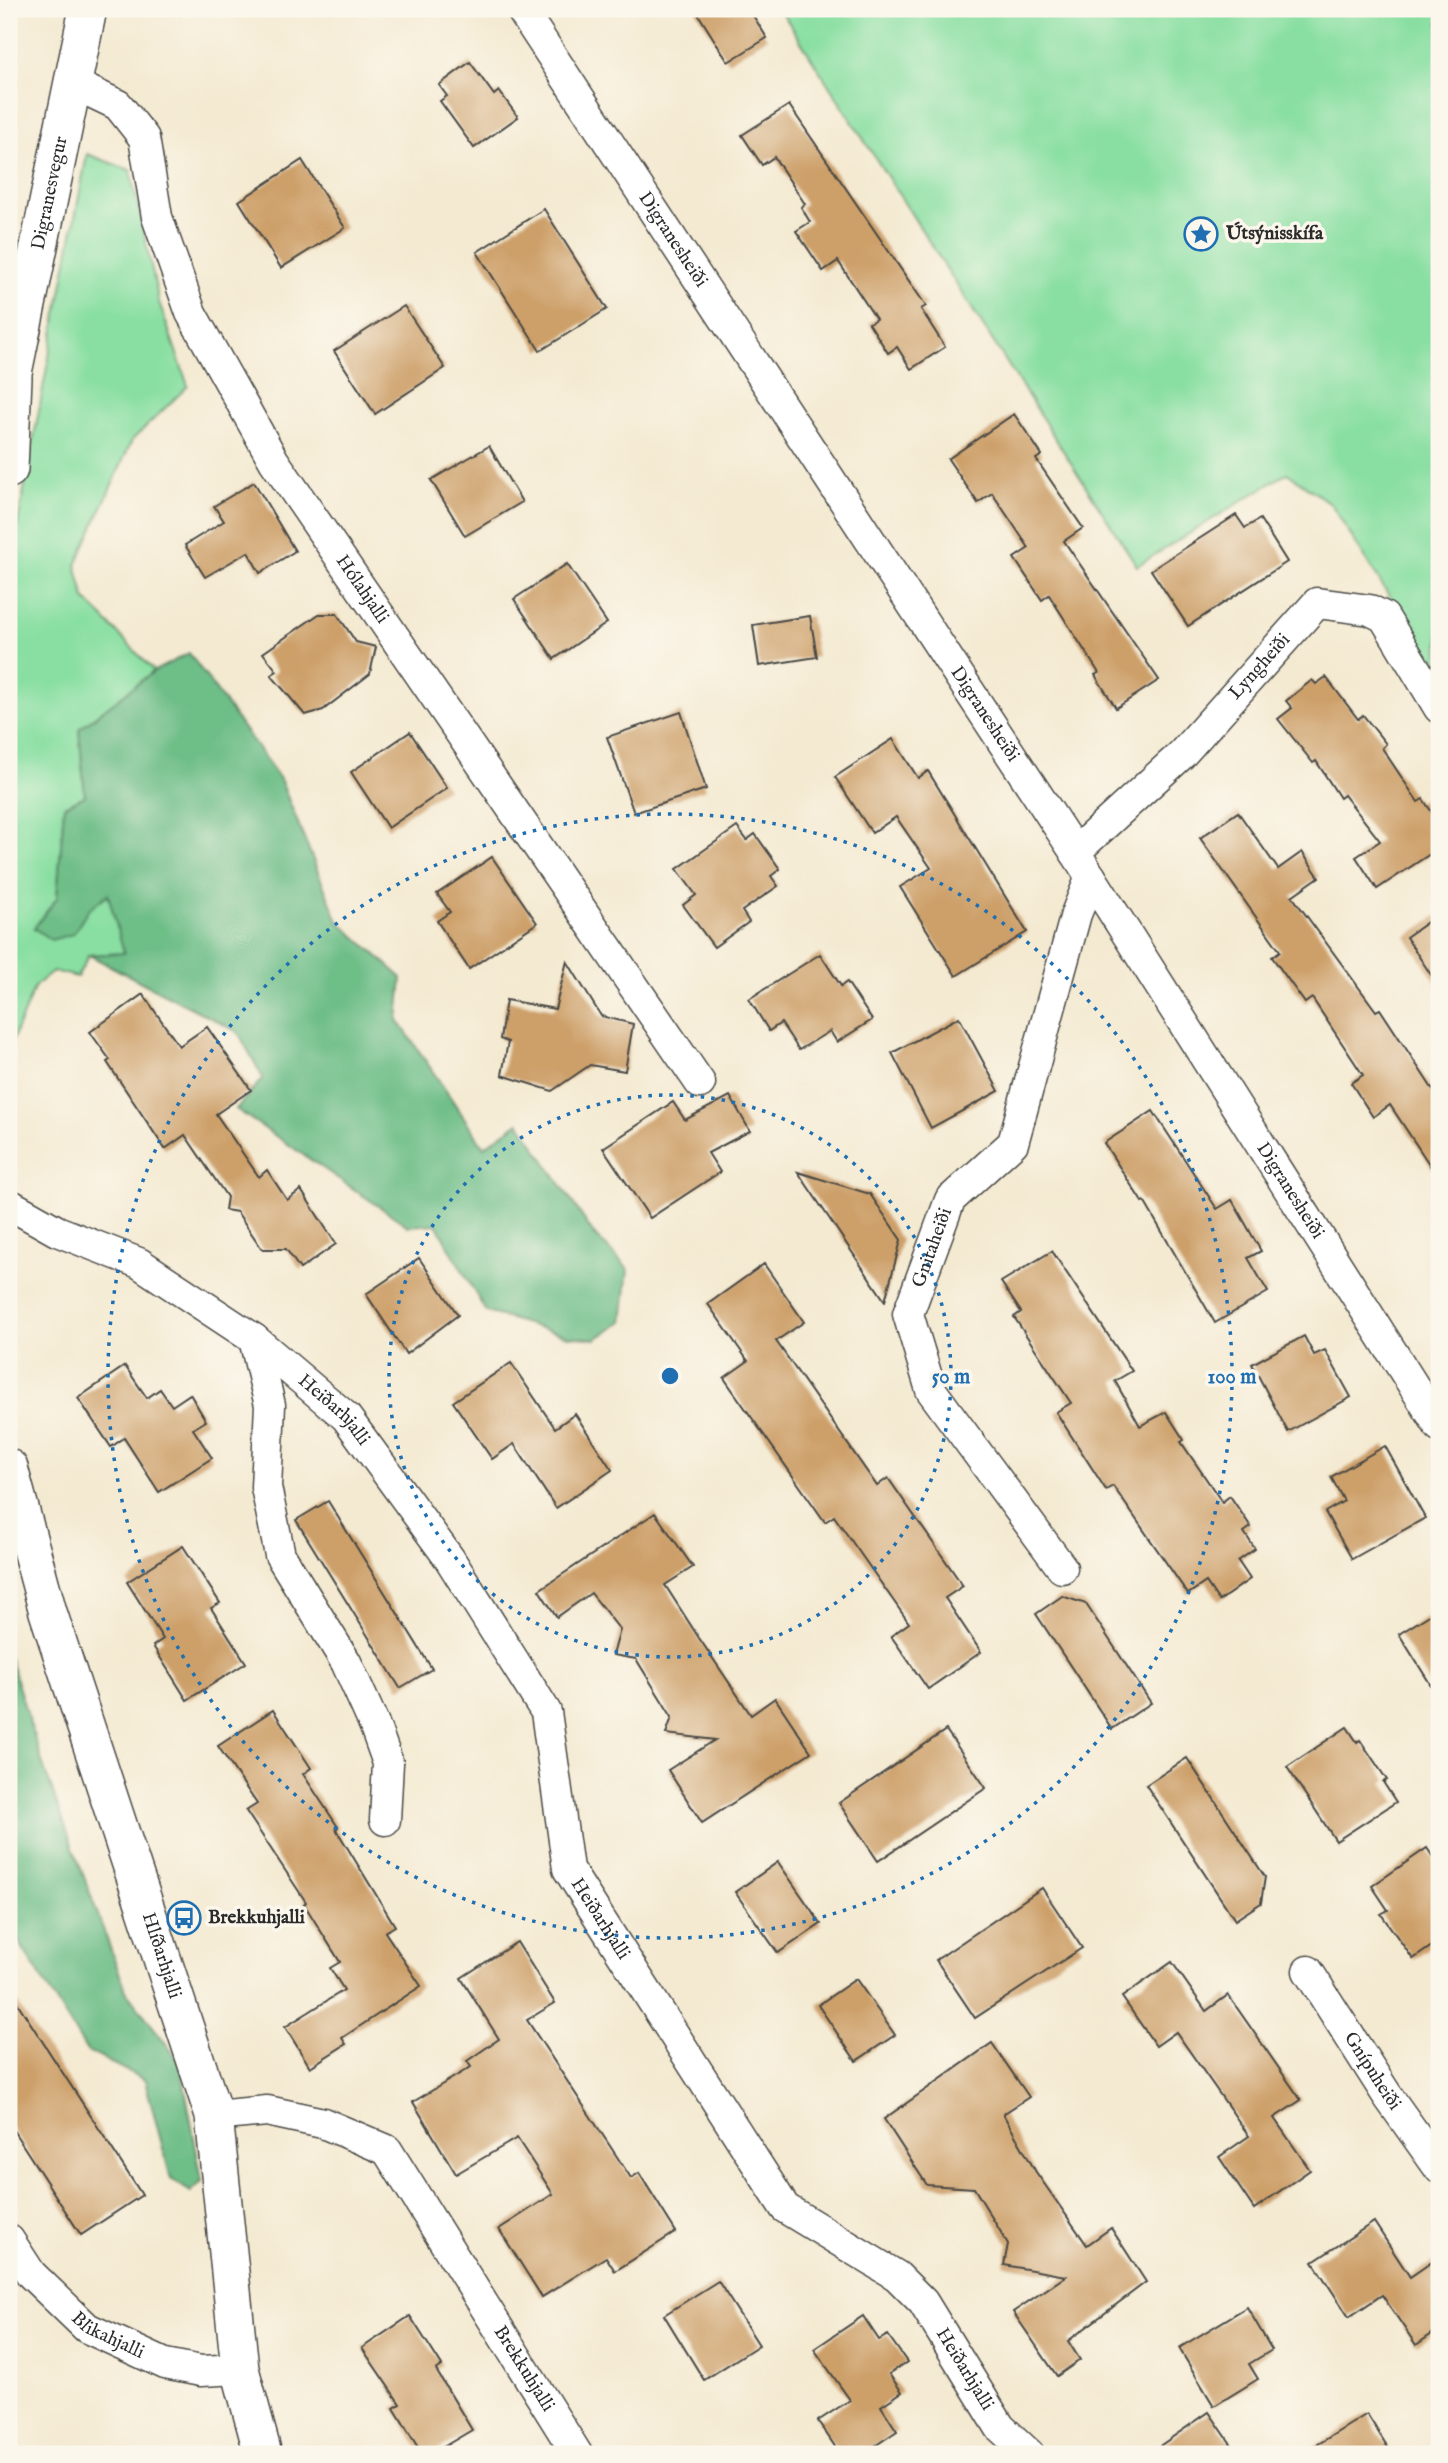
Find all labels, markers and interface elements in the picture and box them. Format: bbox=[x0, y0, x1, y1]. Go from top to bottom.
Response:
street label: Digranesvegur bbox=[27, 134, 73, 252]
street label: Digranesheiði bbox=[632, 187, 713, 292]
place icon: Útsýnisskífa bbox=[1182, 215, 1220, 253]
place label: Útsýnisskífa bbox=[1225, 221, 1324, 246]
street label: Hólahjalli bbox=[330, 550, 394, 628]
street label: Lyngheiði bbox=[1224, 629, 1296, 705]
street label: Digranesheiði bbox=[944, 662, 1025, 767]
street label: Digranesheiði bbox=[1250, 1138, 1329, 1244]
street label: Gnitaheiði bbox=[907, 1205, 958, 1291]
centre of rings bbox=[658, 1364, 682, 1388]
text: 50 m bbox=[932, 1364, 971, 1391]
text: 100 m bbox=[1207, 1364, 1257, 1391]
street label: Heiðarhjalli bbox=[293, 1369, 375, 1450]
street label: Heiðarhjalli bbox=[565, 1874, 635, 1964]
bus stop icon: Brekkuhjalli bbox=[165, 1899, 203, 1937]
place label: Brekkuhjalli bbox=[208, 1906, 305, 1930]
street label: Hlíðarhjalli bbox=[136, 1909, 187, 2002]
street label: Gnípuheiði bbox=[1338, 2028, 1406, 2115]
street label: Blikahjalli bbox=[66, 2307, 148, 2365]
street label: Brekkuhjalli bbox=[488, 2321, 560, 2416]
street label: Heiðarhjalli bbox=[930, 2324, 999, 2415]

